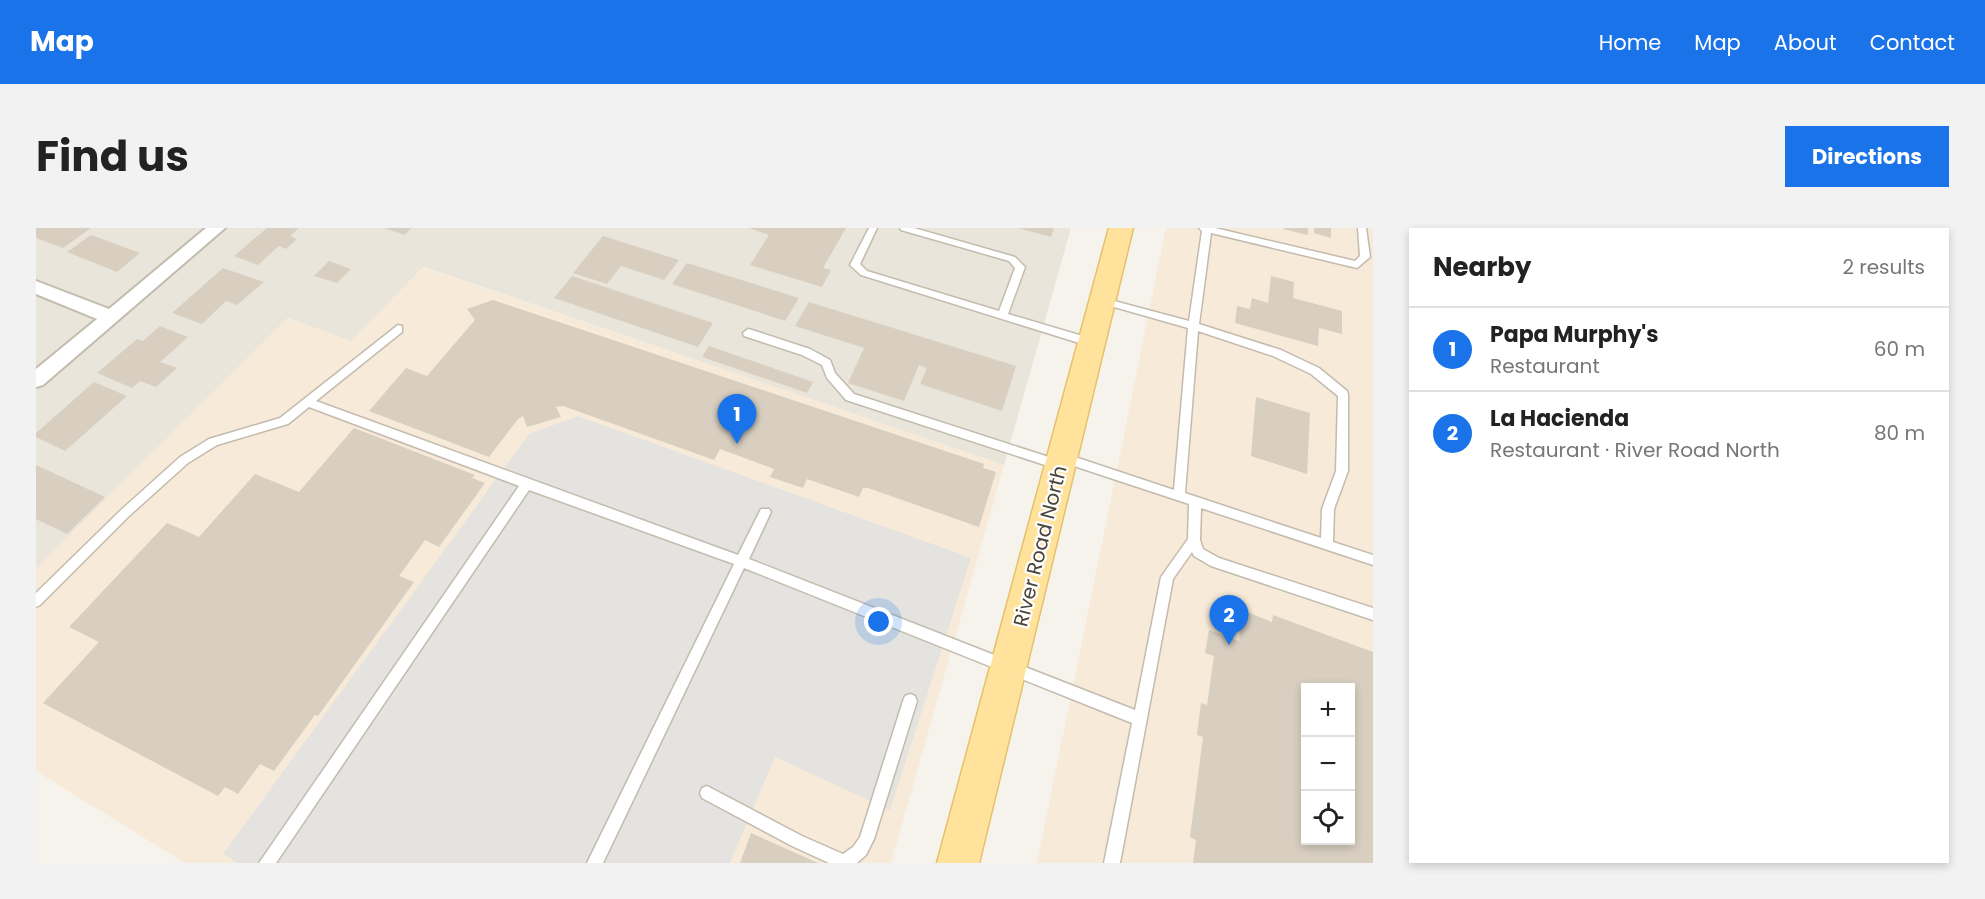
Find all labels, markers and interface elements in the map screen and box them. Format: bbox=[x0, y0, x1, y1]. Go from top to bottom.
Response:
text: Map bbox=[30, 22, 94, 61]
text: Home bbox=[1599, 28, 1661, 57]
text: Map bbox=[1694, 28, 1741, 57]
text: About bbox=[1774, 28, 1837, 57]
text: Contact bbox=[1870, 28, 1955, 57]
button: Directions bbox=[1785, 126, 1949, 187]
text: Find us bbox=[36, 127, 189, 186]
text: Nearby bbox=[1433, 249, 1531, 285]
text: 2 results bbox=[1842, 253, 1925, 281]
text: Papa Murphy's bbox=[1490, 319, 1658, 350]
text: 1 bbox=[1449, 335, 1456, 363]
text: 60 m bbox=[1874, 335, 1925, 363]
text: Restaurant bbox=[1490, 352, 1600, 380]
pin: 1 bbox=[718, 394, 756, 444]
text: La Hacienda bbox=[1490, 403, 1629, 434]
text: 2 bbox=[1447, 419, 1458, 447]
text: 80 m bbox=[1874, 419, 1925, 447]
text: Restaurant · River Road North bbox=[1490, 436, 1780, 464]
street label: River Road North bbox=[1006, 462, 1074, 630]
pin: 2 bbox=[1210, 596, 1248, 645]
your location bbox=[864, 607, 893, 636]
map controls bbox=[1301, 683, 1355, 845]
button: + bbox=[1301, 683, 1355, 737]
button: − bbox=[1301, 737, 1355, 791]
button: locate bbox=[1301, 791, 1355, 845]

